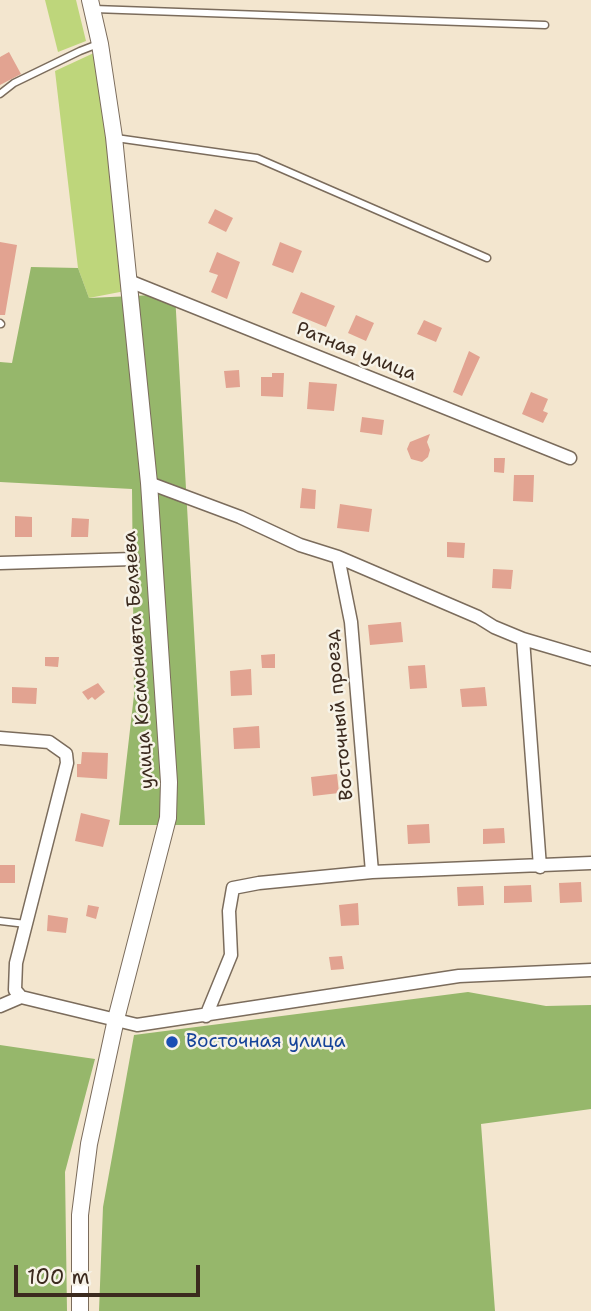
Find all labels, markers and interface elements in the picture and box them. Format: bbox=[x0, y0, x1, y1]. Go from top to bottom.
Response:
street label: Ратная улица bbox=[292, 317, 420, 387]
street label: улица Космонавта Беляева bbox=[119, 530, 159, 790]
street label: Восточный проезд bbox=[321, 629, 359, 801]
place label: Восточная улица bbox=[186, 1031, 346, 1053]
marker: Восточная улица bbox=[164, 1034, 180, 1050]
scale bar bbox=[18, 1252, 203, 1296]
text: 100 m bbox=[27, 1263, 90, 1291]

